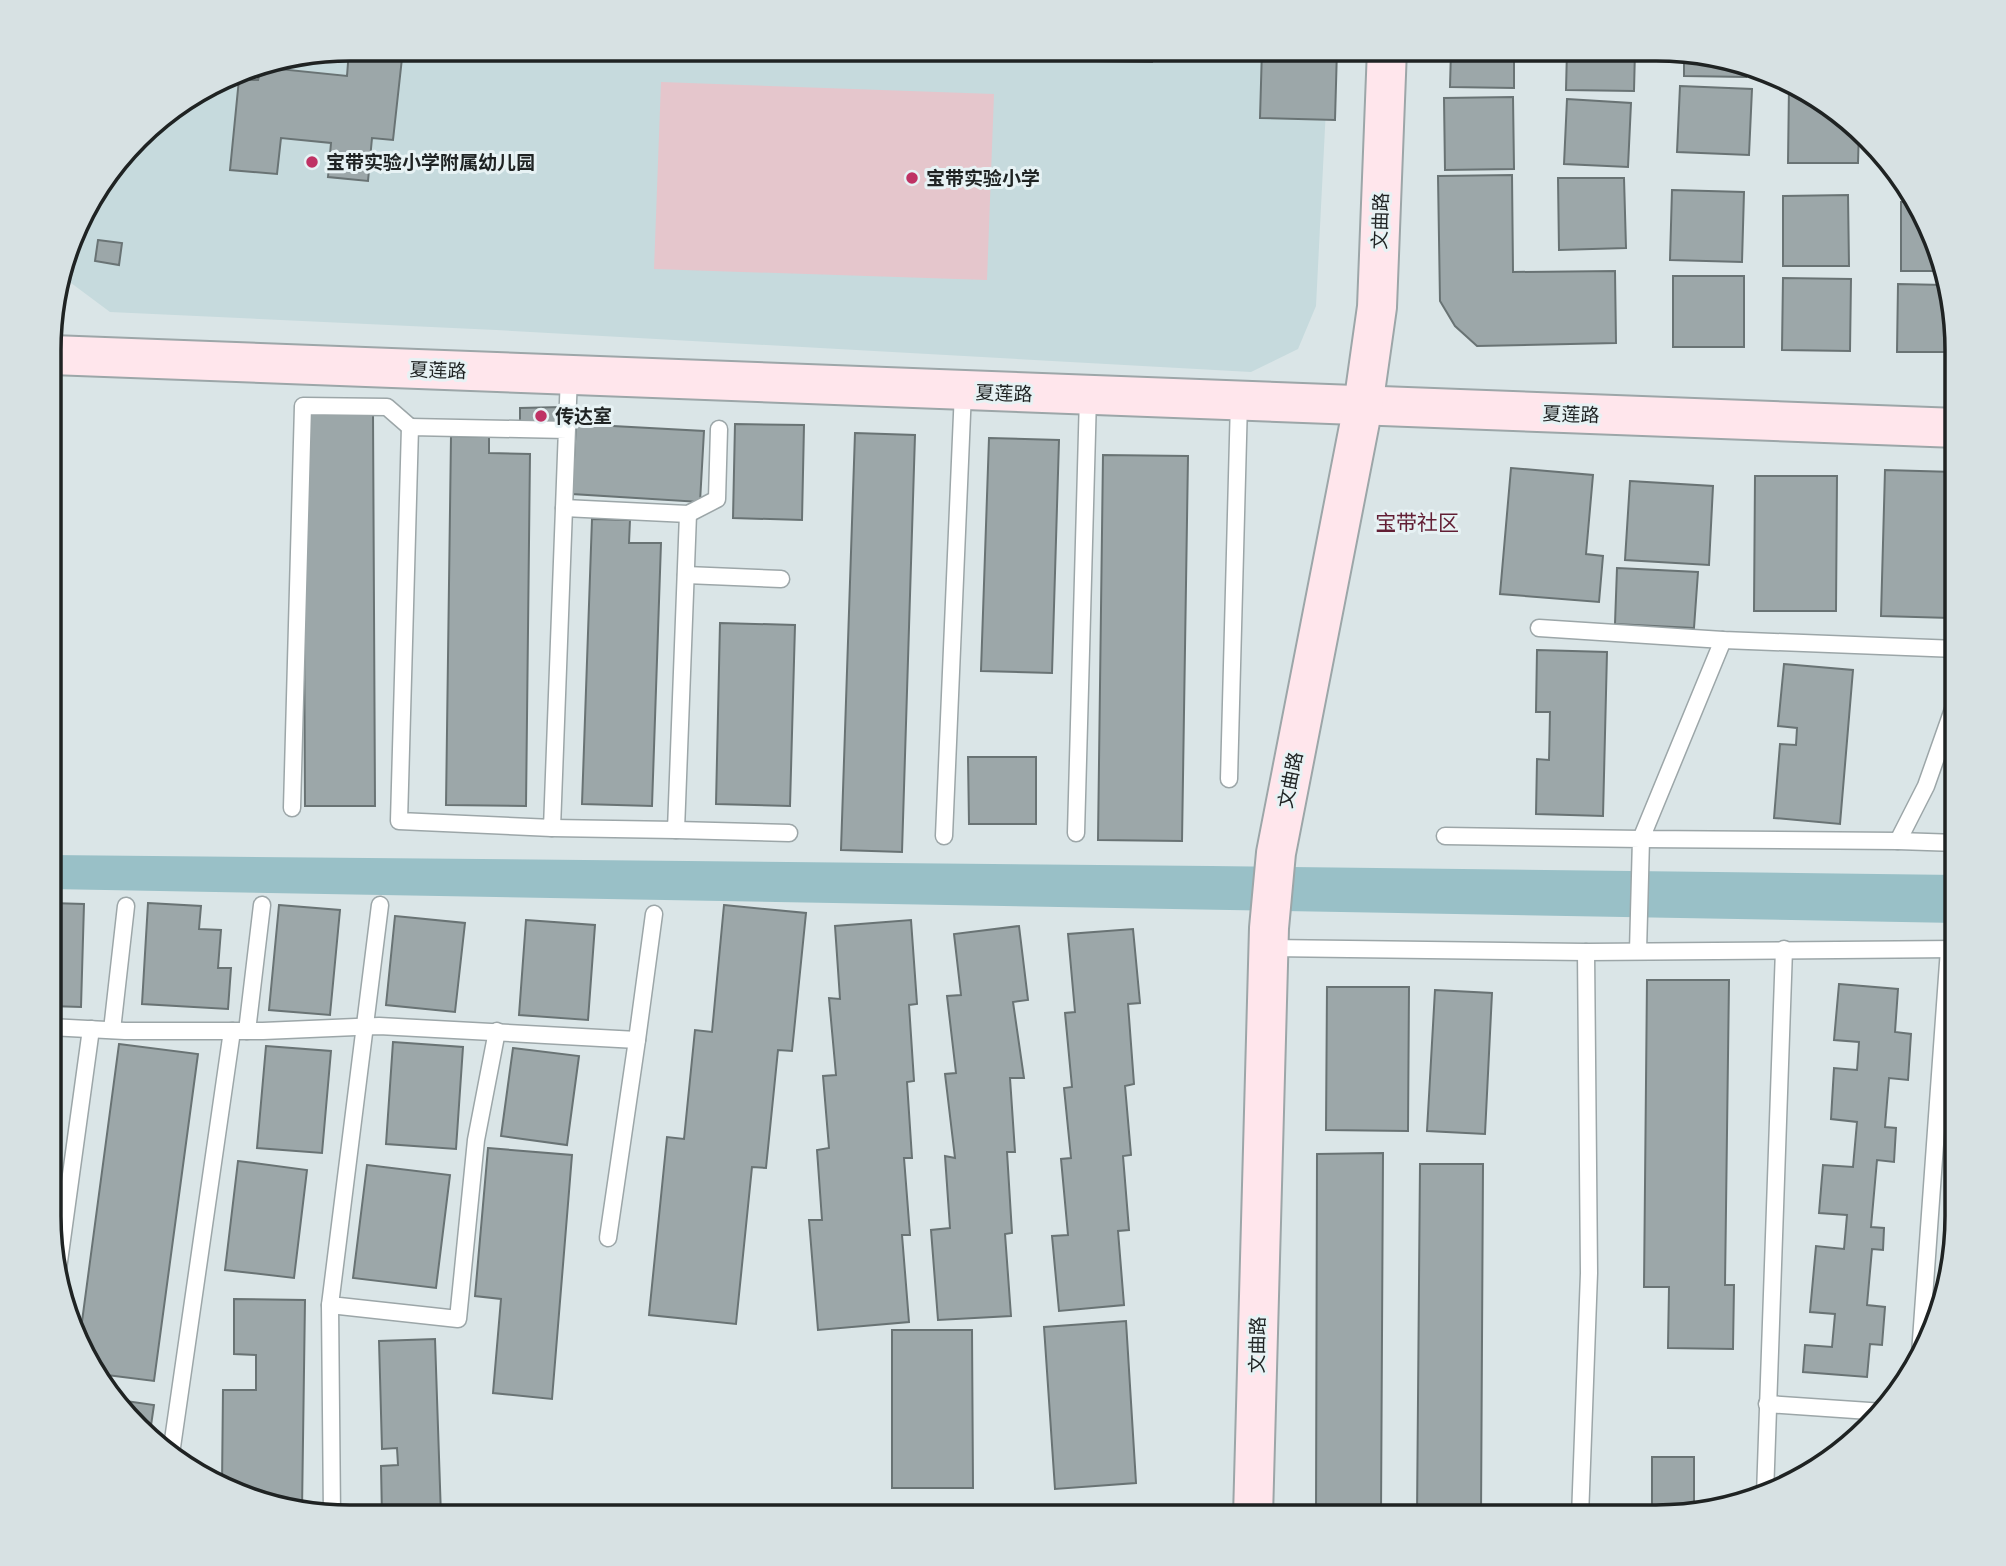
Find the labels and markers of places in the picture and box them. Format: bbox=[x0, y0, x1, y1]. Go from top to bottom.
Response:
place label: 宝带实验小学附属幼儿园 bbox=[326, 150, 535, 174]
marker: 宝带实验小学附属幼儿园 bbox=[304, 154, 320, 170]
place label: 宝带实验小学 bbox=[926, 166, 1040, 190]
marker: 宝带实验小学 bbox=[904, 170, 920, 186]
place label: 传达室 bbox=[555, 404, 612, 428]
marker: 传达室 bbox=[533, 408, 549, 424]

